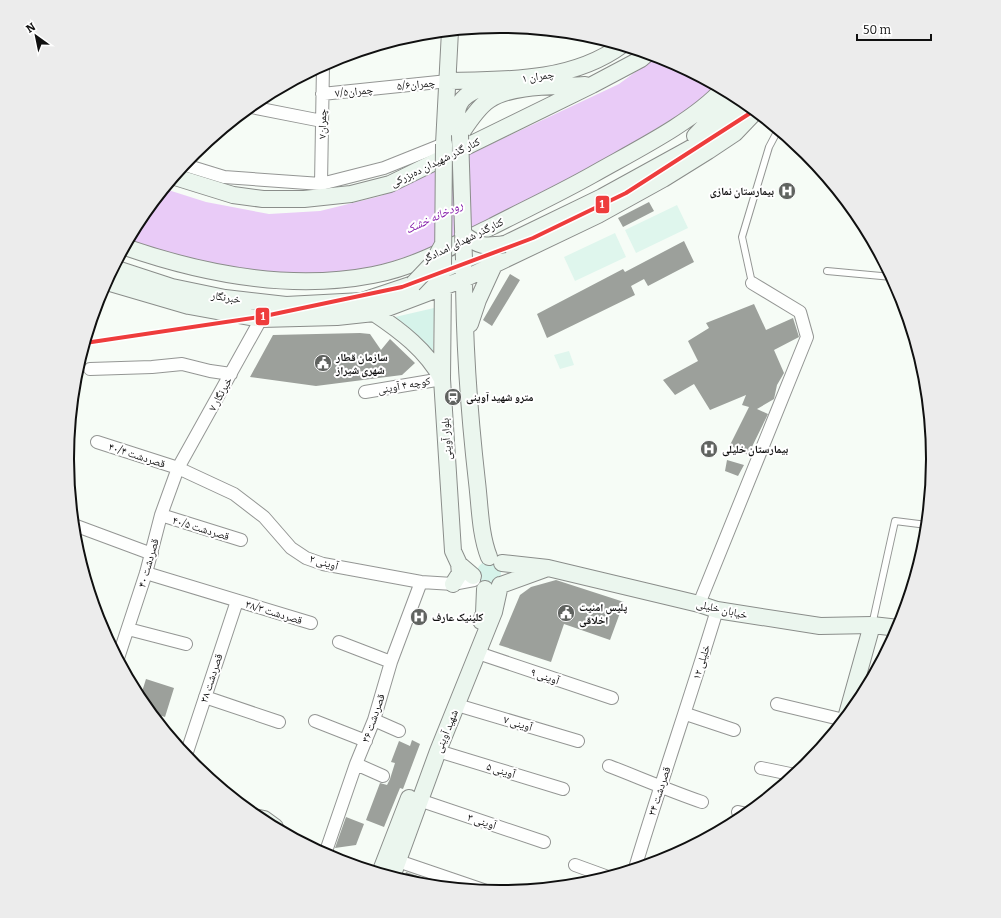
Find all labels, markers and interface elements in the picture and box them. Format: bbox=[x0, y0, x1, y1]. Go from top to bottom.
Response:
north arrow bbox=[16, 16, 56, 56]
scale bar bbox=[857, 16, 931, 42]
text: N bbox=[24, 20, 38, 36]
text: 50 m bbox=[863, 23, 892, 37]
street label: چمران ۱ bbox=[521, 68, 555, 85]
street label: چمران۵/۶ bbox=[396, 76, 436, 93]
street label: چمران۷/۵ bbox=[334, 83, 374, 100]
street label: چمران۷ bbox=[316, 109, 329, 139]
street label: کنار گذر شهیدان ده‌بزرکی bbox=[388, 135, 482, 190]
hospital icon: بیمارستان نمازی bbox=[777, 181, 797, 201]
place label: بیمارستان نمازی bbox=[710, 185, 774, 199]
line badge: 1 bbox=[595, 195, 610, 214]
water label: رودخانه خشک bbox=[403, 197, 465, 236]
text: 1 bbox=[600, 198, 605, 211]
street label: کنارگذر شهدای امدادگر bbox=[420, 215, 506, 266]
street label: خبرنگار bbox=[209, 289, 242, 306]
line badge: 1 bbox=[255, 307, 270, 326]
text: 1 bbox=[261, 310, 266, 323]
place label: سازمان قطار شهری شیراز bbox=[335, 351, 388, 378]
public building icon: سازمان قطار شهری شیراز bbox=[313, 353, 333, 373]
street label: کوچه ۴ آوینی bbox=[377, 374, 432, 397]
street label: ۷ خبرنگار bbox=[206, 375, 235, 414]
station icon: مترو شهید آوینی bbox=[443, 387, 463, 407]
place label: مترو شهید آوینی bbox=[466, 391, 533, 405]
street label: بلوار آوینی bbox=[439, 417, 454, 460]
hospital icon: بیمارستان خلیلی bbox=[699, 439, 719, 459]
street label: ۴۰/۴ قصردشت bbox=[107, 440, 167, 471]
place label: بیمارستان خلیلی bbox=[722, 443, 788, 457]
street label: ۴۰/۵ قصردشت bbox=[171, 514, 231, 543]
street label: ۴۰ قصردشت bbox=[135, 537, 162, 589]
street label: ۲ آوینی bbox=[308, 552, 340, 573]
street label: خیابان خلیلی bbox=[695, 597, 749, 622]
street label: ۳۸/۳ قصردشت bbox=[244, 598, 304, 627]
place label: پلیس امنیت اخلاقی bbox=[579, 601, 628, 628]
public building icon: پلیس امنیت اخلاقی bbox=[556, 603, 576, 623]
hospital icon: کلینیک عارف bbox=[409, 607, 429, 627]
place label: کلینیک عارف bbox=[432, 611, 484, 624]
street label: ۱۲ خلیلی bbox=[690, 643, 713, 681]
street label: ۳۸ قصردشت bbox=[197, 652, 226, 704]
street label: ۹ آوینی bbox=[529, 666, 561, 687]
street label: ۳۶ قصردشت bbox=[359, 692, 388, 744]
street label: شهید آوینی bbox=[432, 708, 461, 755]
street label: ۷ آوینی bbox=[502, 713, 534, 734]
street label: ۵ آوینی bbox=[485, 760, 517, 781]
street label: قصردشت ۳۴ bbox=[645, 765, 674, 817]
street label: ۳ آوینی bbox=[466, 811, 498, 832]

